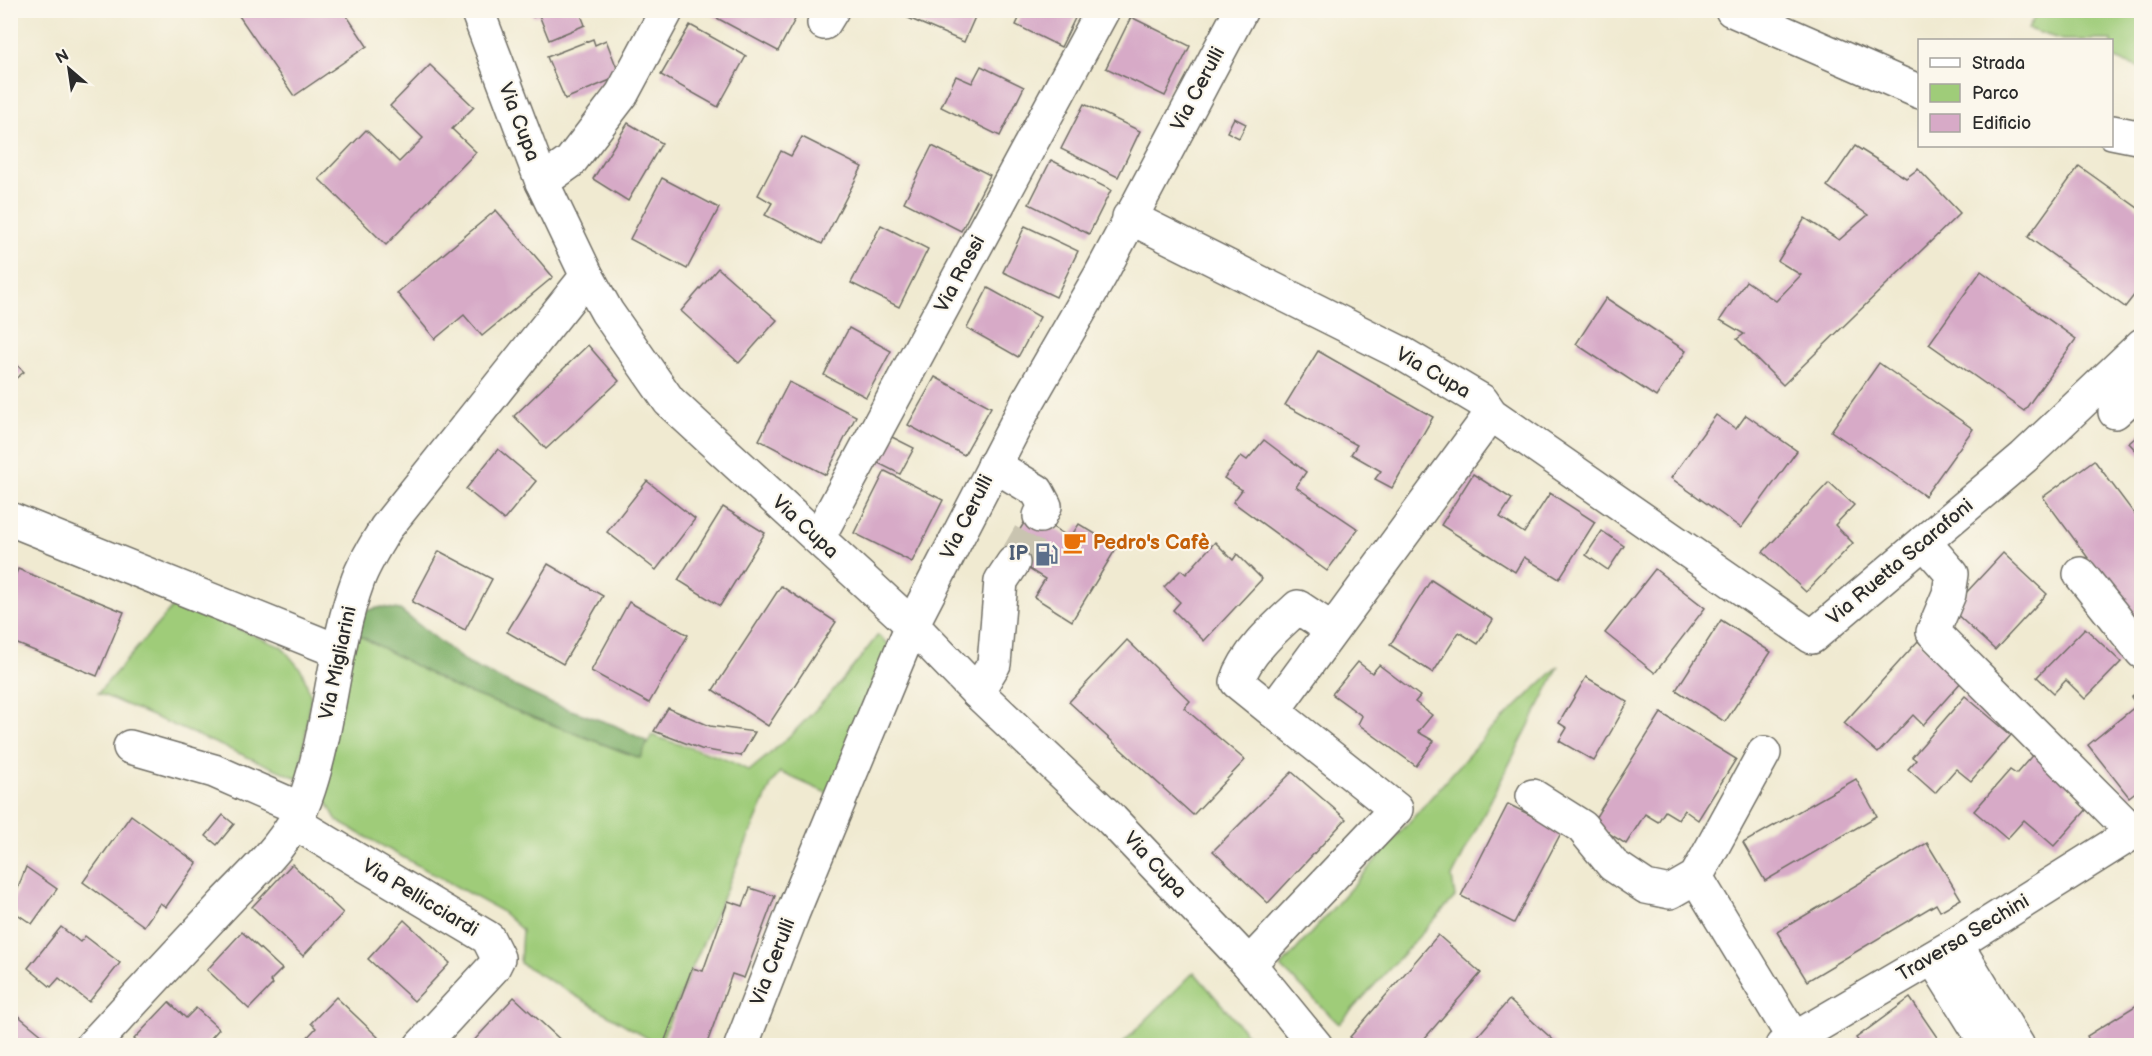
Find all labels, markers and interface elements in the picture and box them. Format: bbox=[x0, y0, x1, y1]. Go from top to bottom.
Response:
north arrow bbox=[39, 39, 99, 99]
legend bbox=[1918, 39, 2113, 147]
street label: Via Cerulli bbox=[1166, 43, 1230, 135]
text: N bbox=[53, 46, 72, 68]
text: Strada bbox=[1972, 53, 2025, 74]
street label: Via Cupa bbox=[493, 79, 545, 165]
text: Parco bbox=[1972, 83, 2019, 104]
text: Edificio bbox=[1972, 113, 2031, 134]
street label: Via Rossi bbox=[930, 231, 990, 317]
street label: Via Cupa bbox=[1391, 342, 1475, 404]
street label: Via Cerulli bbox=[935, 471, 999, 563]
street label: Via Cupa bbox=[767, 490, 843, 564]
street label: Via Ruetta Scarafoni bbox=[1822, 494, 1978, 630]
cafe icon: Pedro's Cafè bbox=[1062, 530, 1088, 556]
place label: Pedro's Cafè bbox=[1093, 531, 1210, 555]
fuel station icon: IP bbox=[1033, 541, 1059, 567]
place label: IP bbox=[1009, 542, 1028, 566]
street label: Via Migliarini bbox=[314, 604, 362, 722]
street label: Via Cupa bbox=[1118, 827, 1192, 903]
street label: Via Pellicciardi bbox=[358, 854, 482, 942]
street label: Traversa Sechini bbox=[1892, 889, 2034, 987]
street label: Via Cerulli bbox=[745, 915, 801, 1009]

